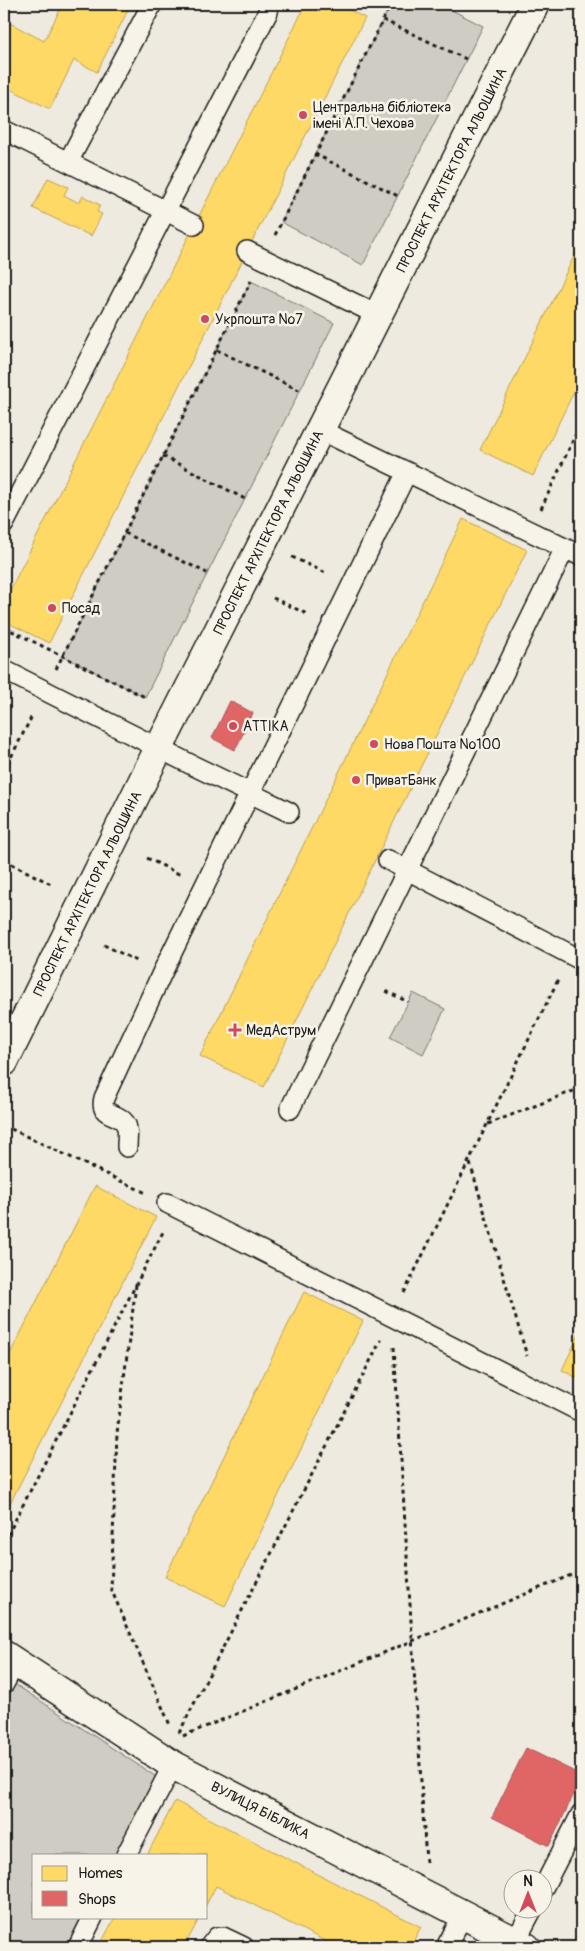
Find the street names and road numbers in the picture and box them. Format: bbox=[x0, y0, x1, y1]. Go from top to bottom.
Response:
street label: ПРОСПЕКТ АРХІТЕКТОРА АЛЬОШИНА bbox=[393, 65, 510, 275]
street label: ПРОСПЕКТ АРХІТЕКТОРА АЛЬОШИНА bbox=[209, 427, 327, 637]
street label: ПРОСПЕКТ АРХІТЕКТОРА АЛЬОШИНА bbox=[29, 788, 145, 999]
street label: ВУЛИЦЯ БІБЛИКА bbox=[208, 1778, 313, 1843]

